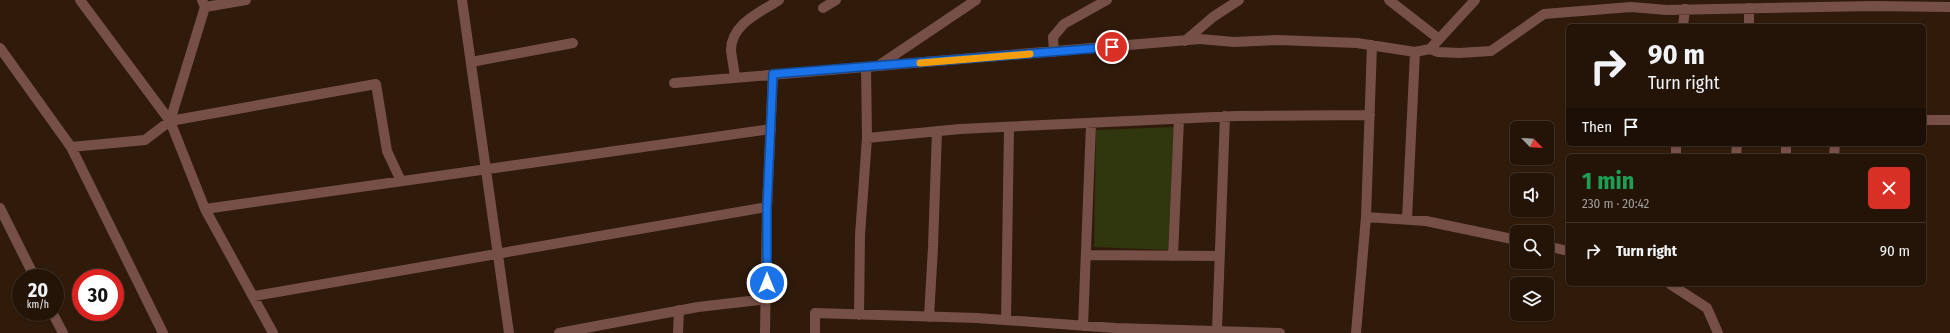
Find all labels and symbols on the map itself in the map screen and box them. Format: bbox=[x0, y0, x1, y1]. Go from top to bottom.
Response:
pin bbox=[1095, 30, 1129, 64]
north arrow bbox=[1510, 121, 1554, 165]
position arrow bbox=[746, 262, 788, 304]
speed limit sign: 30 bbox=[72, 269, 124, 321]

